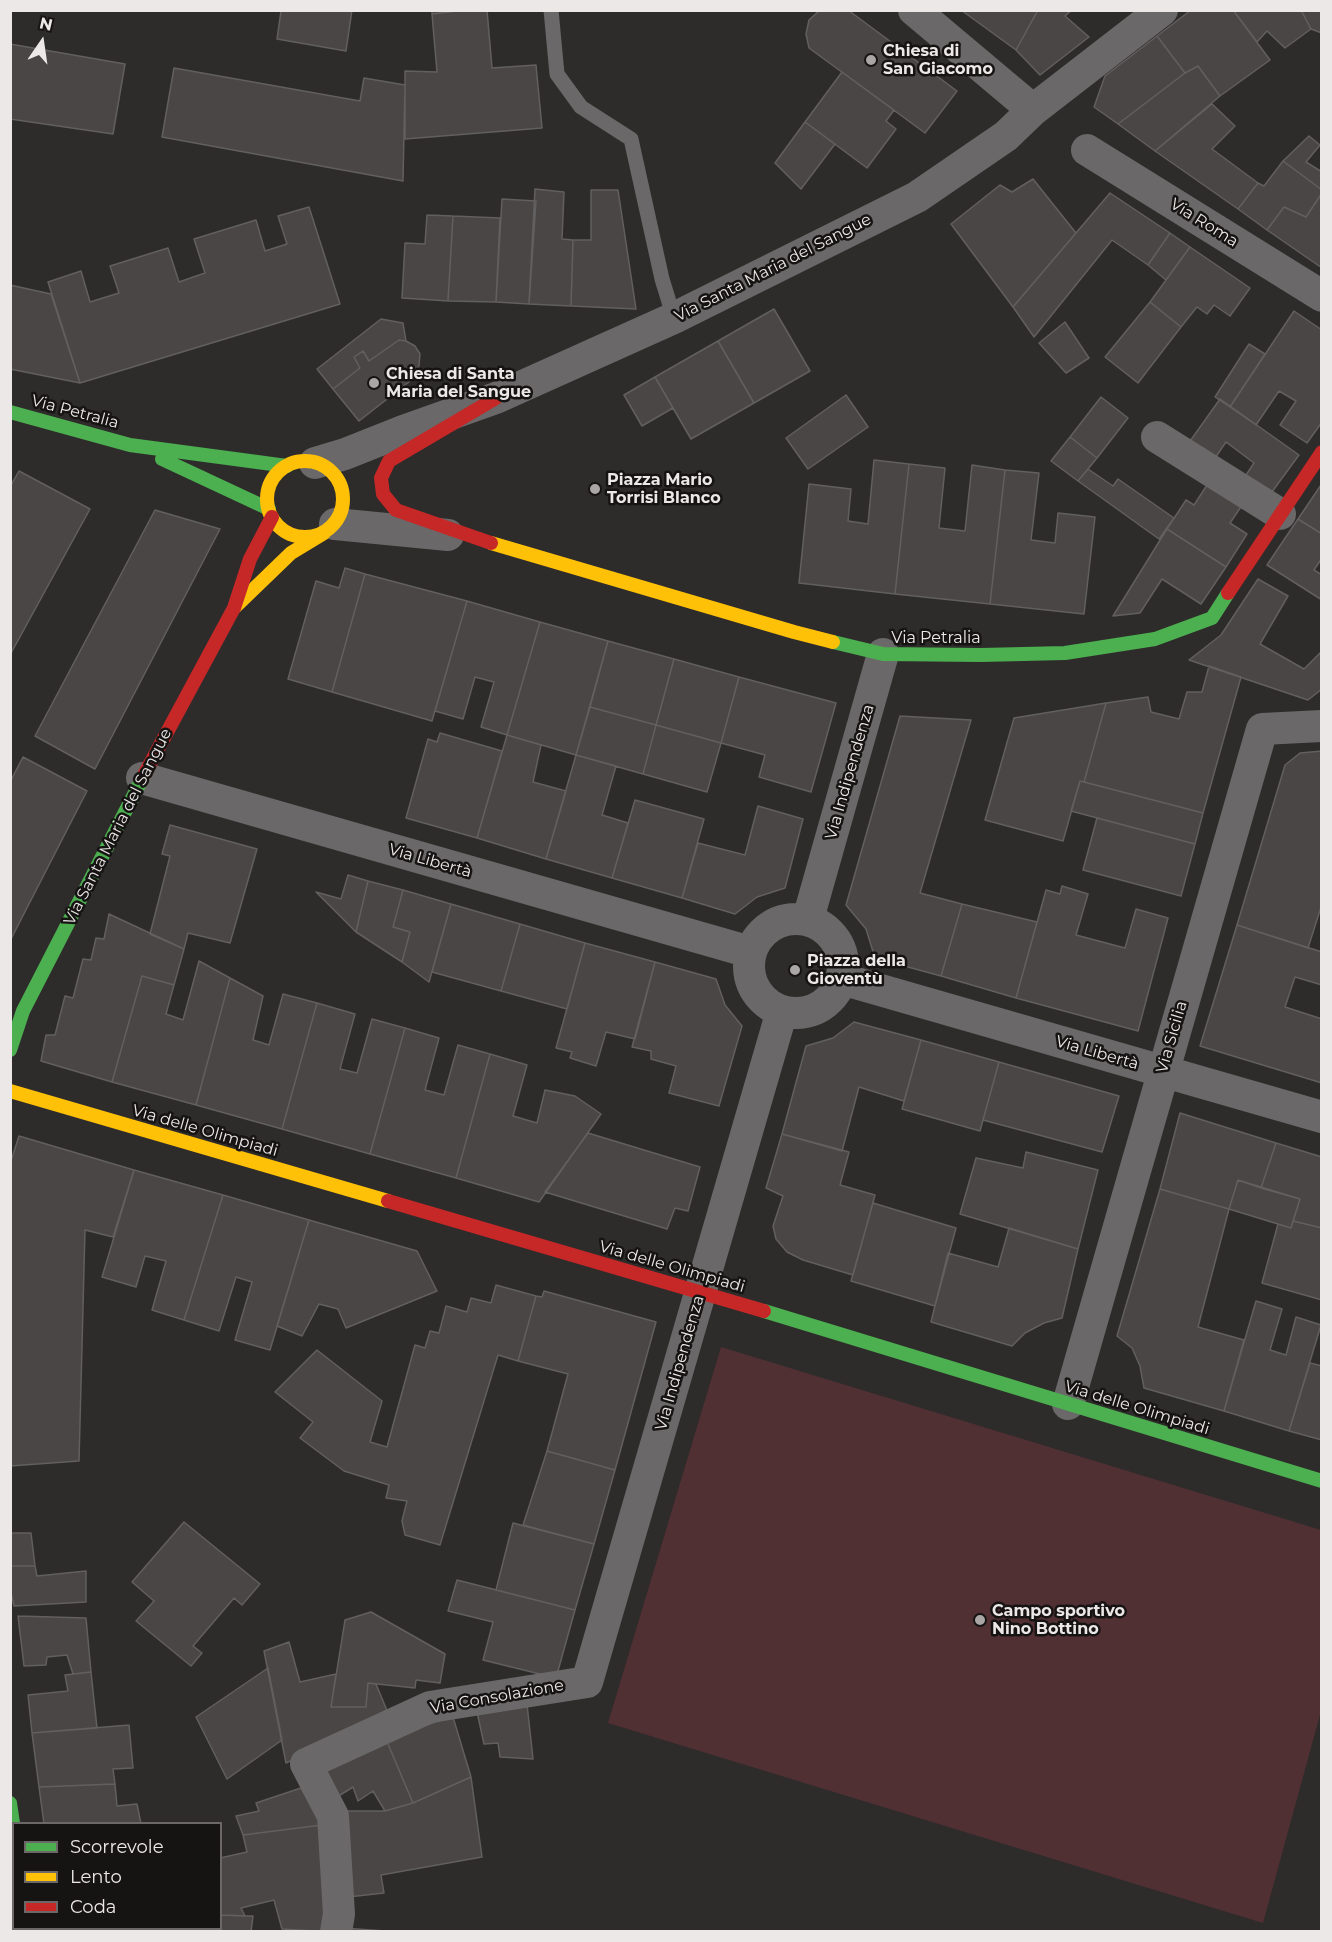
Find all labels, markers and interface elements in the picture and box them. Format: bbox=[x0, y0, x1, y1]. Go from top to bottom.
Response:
north arrow bbox=[12, 12, 72, 72]
text: N bbox=[38, 13, 55, 35]
place label: Chiesa di San Giacomo bbox=[883, 41, 993, 79]
marker: Chiesa di San Giacomo bbox=[864, 53, 878, 67]
street label: Via Roma bbox=[1166, 194, 1242, 252]
street label: Via Santa Maria del Sangue bbox=[671, 210, 875, 326]
place label: Chiesa di Santa Maria del Sangue bbox=[386, 364, 531, 402]
marker: Chiesa di Santa Maria del Sangue bbox=[367, 376, 381, 390]
street label: Via Petralia bbox=[29, 391, 121, 433]
place label: Piazza Mario Torrisi Blanco bbox=[607, 470, 721, 508]
marker: Piazza Mario Torrisi Blanco bbox=[588, 482, 602, 496]
street label: Via Petralia bbox=[891, 628, 981, 648]
street label: Via Indipendenza bbox=[821, 702, 879, 842]
street label: Via Santa Maria del Sangue bbox=[60, 725, 176, 929]
street label: Via Libertà bbox=[386, 840, 474, 882]
place label: Piazza della Gioventù bbox=[807, 951, 906, 989]
marker: Piazza della Gioventù bbox=[788, 963, 802, 977]
street label: Via Sicilia bbox=[1153, 999, 1191, 1075]
street label: Via Libertà bbox=[1053, 1032, 1141, 1074]
street label: Via delle Olimpiadi bbox=[130, 1101, 280, 1161]
street label: Via delle Olimpiadi bbox=[597, 1237, 747, 1297]
street label: Via Indipendenza bbox=[651, 1293, 709, 1433]
street label: Via delle Olimpiadi bbox=[1062, 1377, 1212, 1439]
place label: Campo sportivo Nino Bottino bbox=[992, 1601, 1125, 1639]
marker: Campo sportivo Nino Bottino bbox=[973, 1613, 987, 1627]
street label: Via Consolazione bbox=[429, 1676, 565, 1718]
legend bbox=[12, 1822, 222, 1930]
text: Scorrevole bbox=[70, 1836, 164, 1858]
text: Lento bbox=[70, 1866, 122, 1888]
text: Coda bbox=[70, 1896, 116, 1918]

